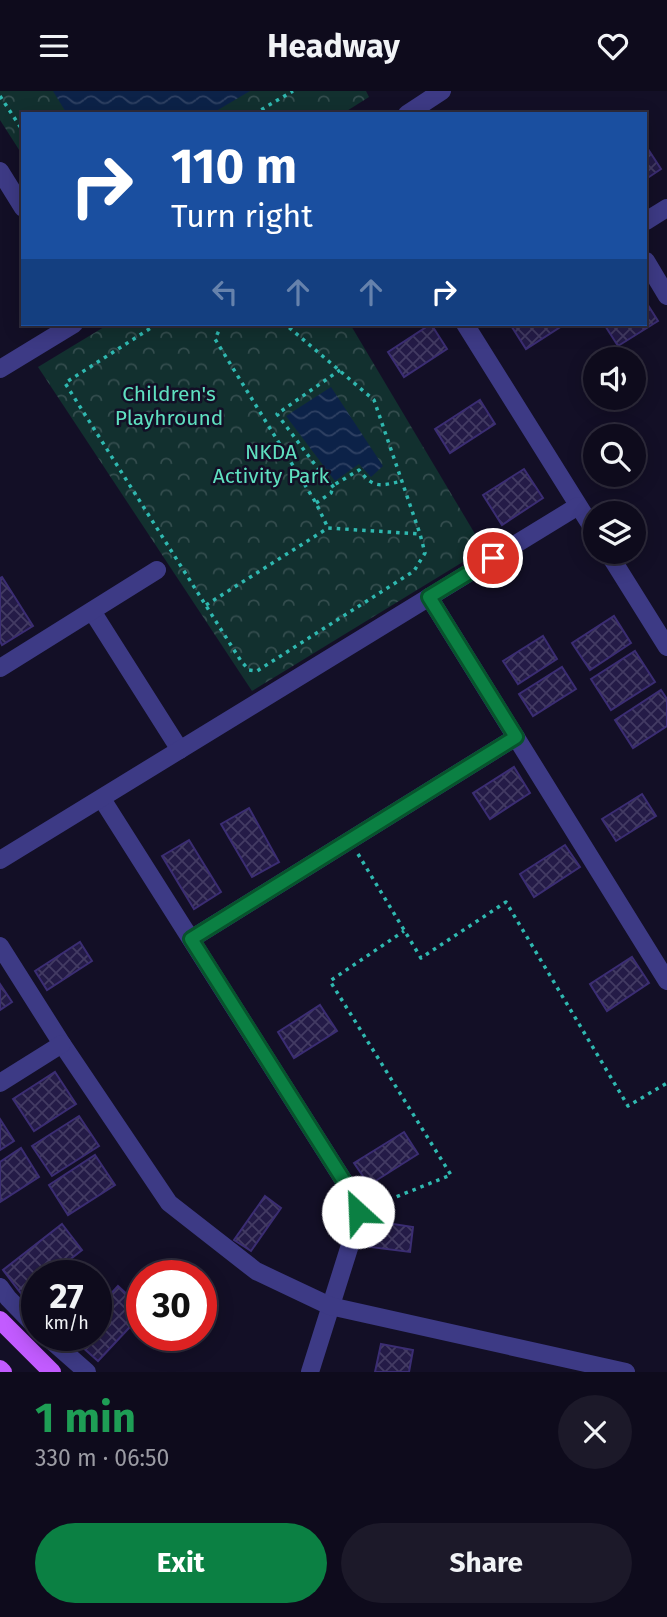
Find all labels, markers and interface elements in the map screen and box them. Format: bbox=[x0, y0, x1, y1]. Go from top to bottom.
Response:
icon: menu bbox=[35, 27, 73, 65]
text: Headway bbox=[267, 27, 400, 65]
icon: heart bbox=[594, 27, 632, 65]
text: 110 m bbox=[171, 137, 297, 196]
icon: right bbox=[56, 140, 147, 231]
text: Turn right bbox=[171, 197, 313, 235]
icon: left bbox=[206, 273, 244, 311]
icon: ahead bbox=[279, 273, 317, 311]
icon: ahead bbox=[352, 273, 390, 311]
icon: right bbox=[425, 273, 463, 311]
map controls bbox=[583, 347, 646, 564]
button: sound bbox=[583, 347, 646, 410]
park label: Children's Playhround bbox=[115, 381, 223, 431]
button: search bbox=[583, 424, 646, 487]
park label: NKDA Activity Park bbox=[213, 439, 330, 489]
button: layers bbox=[583, 501, 646, 564]
pin bbox=[463, 528, 523, 588]
icon: arrive bbox=[474, 539, 512, 577]
position arrow bbox=[321, 1175, 395, 1249]
speed limit sign: 30 bbox=[126, 1260, 217, 1351]
text: 27 bbox=[49, 1275, 84, 1317]
text: km/h bbox=[44, 1312, 89, 1334]
text: 1 min bbox=[35, 1393, 136, 1443]
button: close bbox=[558, 1395, 632, 1469]
text: 330 m · 06:50 bbox=[35, 1444, 169, 1472]
button: Exit bbox=[35, 1523, 327, 1603]
button: Share bbox=[341, 1523, 632, 1603]

